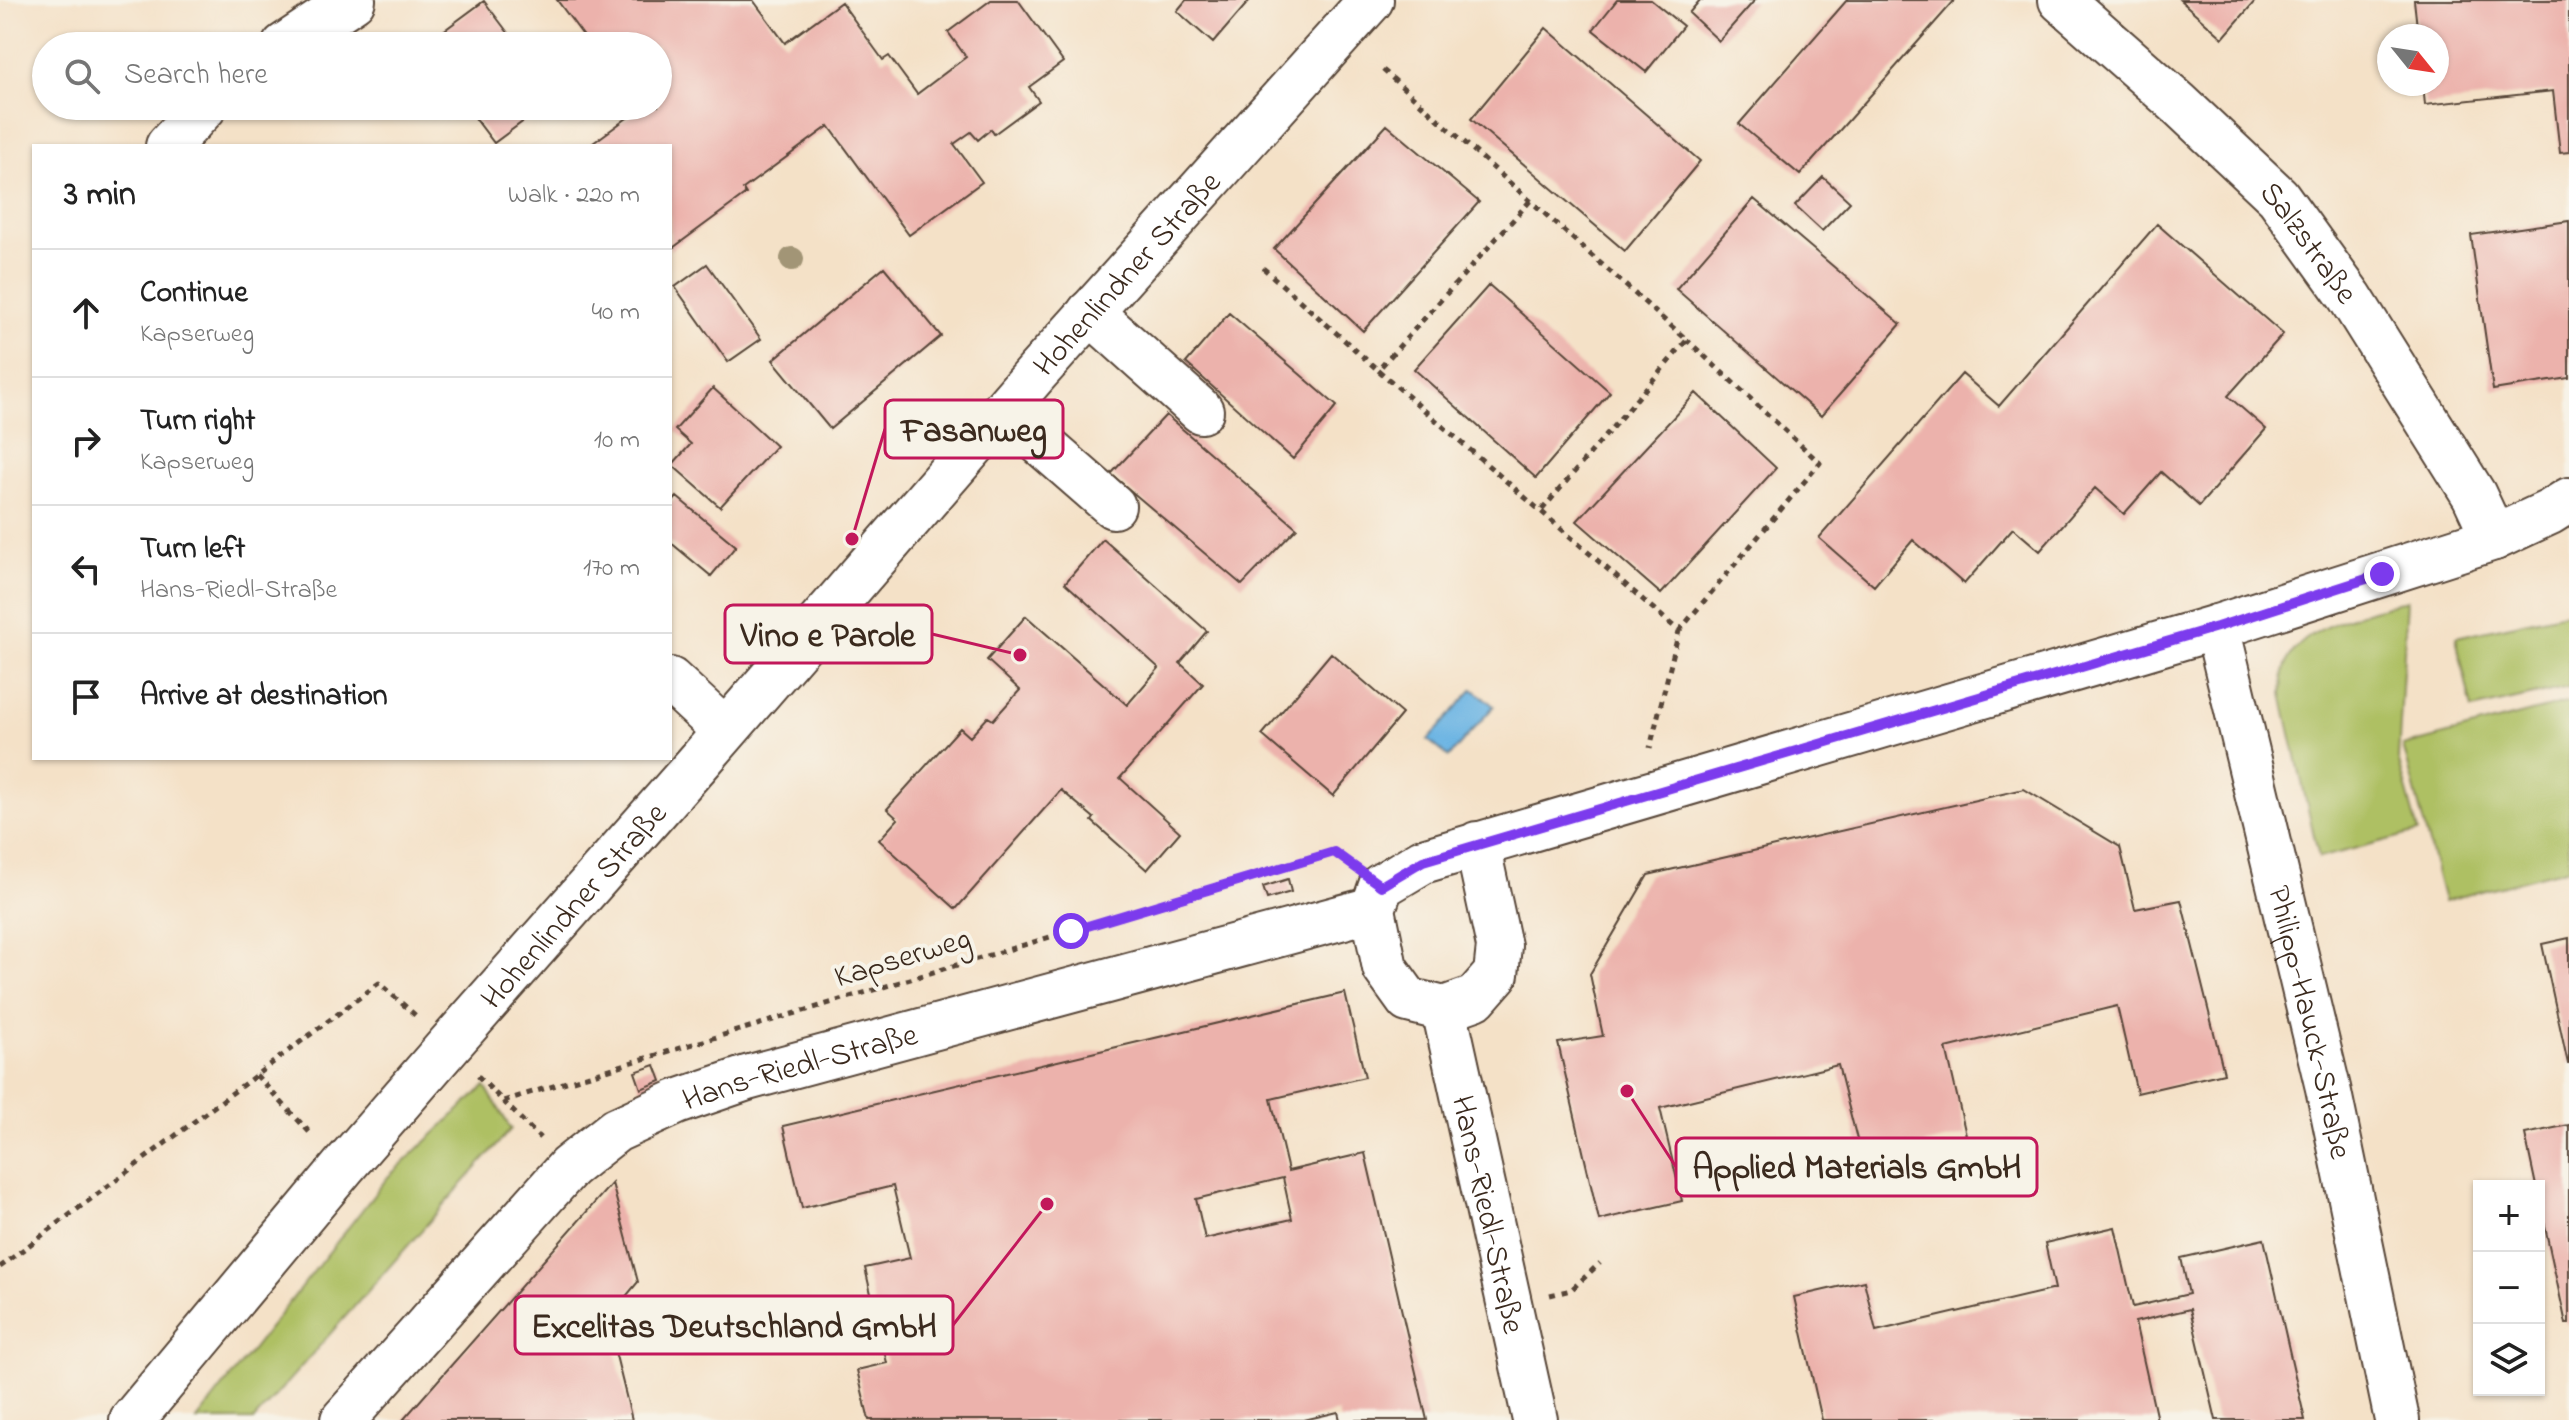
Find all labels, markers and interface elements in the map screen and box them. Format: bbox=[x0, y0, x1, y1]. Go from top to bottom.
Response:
north arrow bbox=[2377, 24, 2449, 96]
search box bbox=[32, 32, 672, 120]
icon: search bbox=[60, 54, 104, 98]
text: Search here bbox=[124, 54, 268, 98]
street label: Hohenlindner Straße bbox=[1023, 161, 1234, 388]
text: 3 min bbox=[64, 171, 136, 221]
street label: Salzstraße bbox=[2248, 171, 2368, 315]
text: Walk · 220 m bbox=[508, 177, 640, 215]
text: Continue bbox=[140, 272, 248, 316]
icon: ahead bbox=[64, 291, 108, 335]
text: 40 m bbox=[591, 294, 640, 332]
text: Kapserweg bbox=[140, 316, 254, 354]
text: Turn right bbox=[140, 400, 255, 444]
callout: Fasanweg bbox=[885, 400, 1063, 458]
text: Fasanweg bbox=[899, 408, 1047, 459]
icon: right bbox=[64, 419, 108, 463]
text: 10 m bbox=[594, 422, 640, 460]
text: Kapserweg bbox=[140, 444, 254, 482]
text: Turn left bbox=[140, 528, 245, 572]
icon: left bbox=[64, 547, 108, 591]
text: 170 m bbox=[583, 550, 640, 588]
route end bbox=[2364, 556, 2400, 592]
text: Hans-Riedl-Straße bbox=[140, 572, 337, 610]
callout: Vino e Parole bbox=[725, 605, 932, 663]
text: Vino e Parole bbox=[740, 613, 916, 663]
icon: arrive bbox=[64, 675, 108, 719]
text: Arrive at destination bbox=[140, 675, 388, 719]
street label: Hohenlindner Straße bbox=[471, 793, 680, 1021]
street label: Philipp-Hauck-Straße bbox=[2253, 881, 2362, 1164]
route start bbox=[1053, 913, 1089, 949]
street label: Kapserweg bbox=[829, 916, 977, 1002]
street label: Hans-Riedl-Straße bbox=[677, 1013, 924, 1125]
street label: Hans-Riedl-Straße bbox=[1437, 1091, 1535, 1339]
callout: Applied Materials GmbH bbox=[1676, 1138, 2037, 1196]
text: Applied Materials GmbH bbox=[1692, 1145, 2022, 1195]
map controls bbox=[2473, 1180, 2545, 1396]
button: + bbox=[2473, 1180, 2545, 1252]
button: − bbox=[2473, 1252, 2545, 1324]
callout: Excelitas Deutschland GmbH bbox=[515, 1296, 953, 1354]
text: Excelitas Deutschland GmbH bbox=[531, 1304, 937, 1354]
button: layers bbox=[2473, 1324, 2545, 1396]

